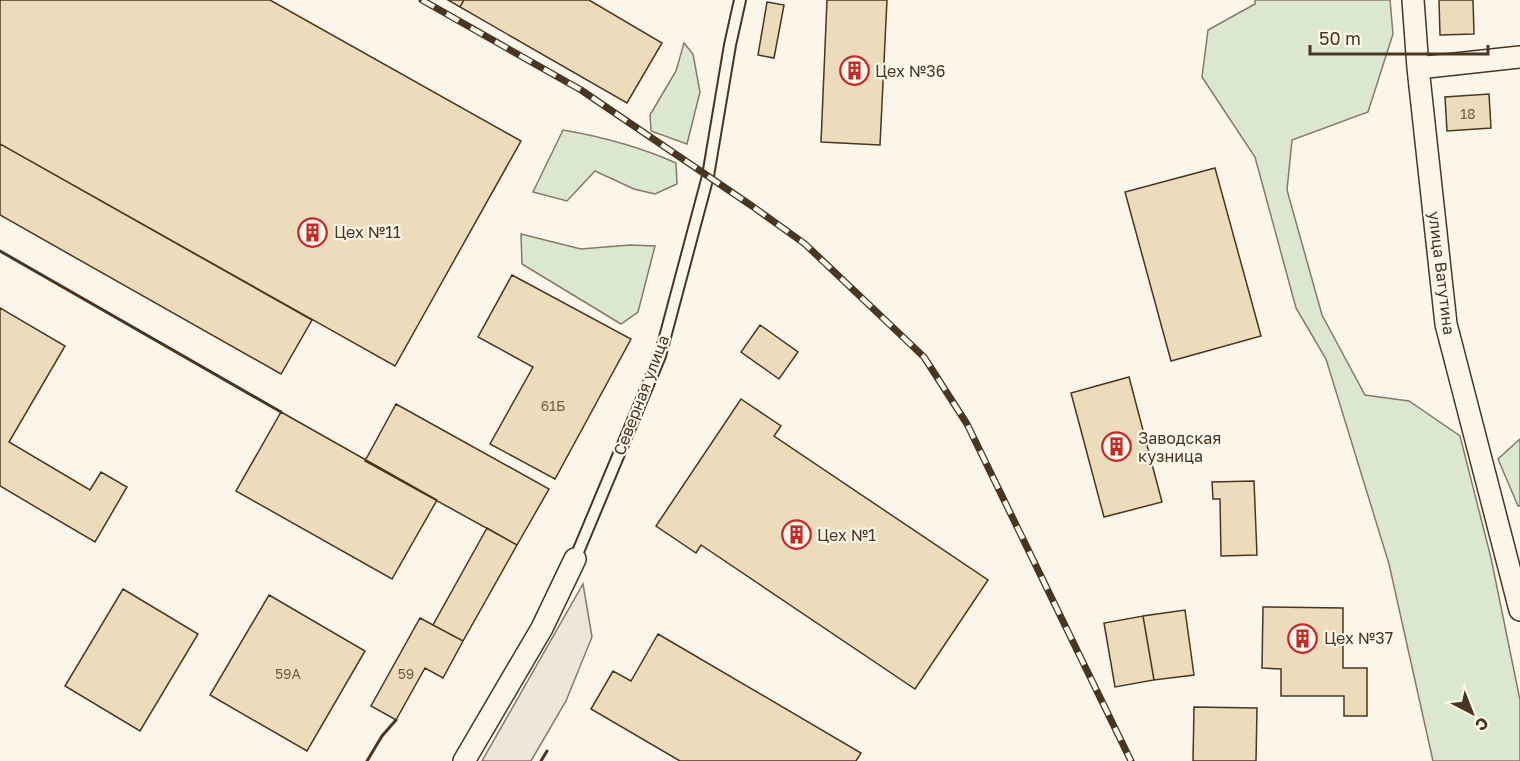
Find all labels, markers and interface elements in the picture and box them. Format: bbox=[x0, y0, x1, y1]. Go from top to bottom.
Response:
scale bar bbox=[1310, 18, 1488, 56]
text: 50 m bbox=[1319, 27, 1361, 49]
building icon: Цех №36 bbox=[838, 55, 870, 87]
place label: Цех №36 bbox=[875, 61, 945, 81]
house number: 18 bbox=[1460, 105, 1476, 122]
street label: улица Ватутина bbox=[1424, 210, 1460, 336]
building icon: Цех №11 bbox=[297, 216, 329, 248]
place label: Цех №11 bbox=[334, 222, 401, 242]
street label: Северная улица bbox=[609, 332, 673, 458]
house number: 61Б bbox=[541, 397, 565, 414]
place label: Заводская кузница bbox=[1138, 428, 1221, 466]
building icon: Заводская кузница bbox=[1101, 431, 1133, 463]
building icon: Цех №1 bbox=[780, 519, 812, 551]
place label: Цех №1 bbox=[817, 525, 876, 545]
building icon: Цех №37 bbox=[1287, 622, 1319, 654]
place label: Цех №37 bbox=[1324, 628, 1393, 648]
house number: 59А bbox=[275, 665, 302, 682]
house number: 59 bbox=[398, 665, 414, 682]
north arrow bbox=[1442, 683, 1502, 743]
text: С bbox=[1471, 713, 1493, 735]

